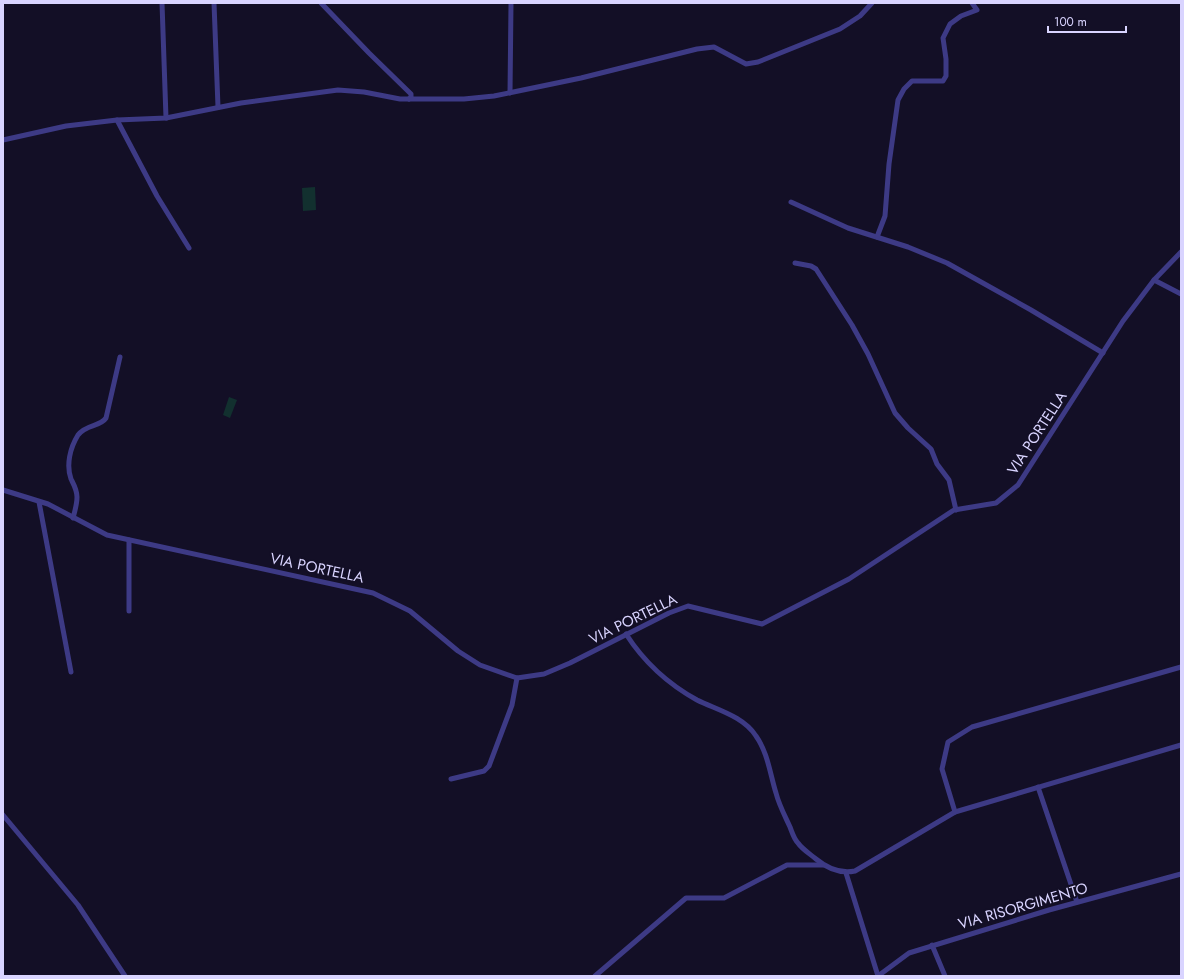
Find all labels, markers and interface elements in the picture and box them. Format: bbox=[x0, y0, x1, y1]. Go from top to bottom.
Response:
scale bar bbox=[1048, 8, 1126, 34]
text: 100 m bbox=[1054, 13, 1087, 31]
street label: VIA PORTELLA bbox=[1002, 387, 1072, 479]
street label: VIA PORTELLA bbox=[268, 547, 366, 589]
street label: VIA PORTELLA bbox=[585, 588, 681, 650]
street label: VIA RISORGIMENTO bbox=[956, 877, 1091, 935]

